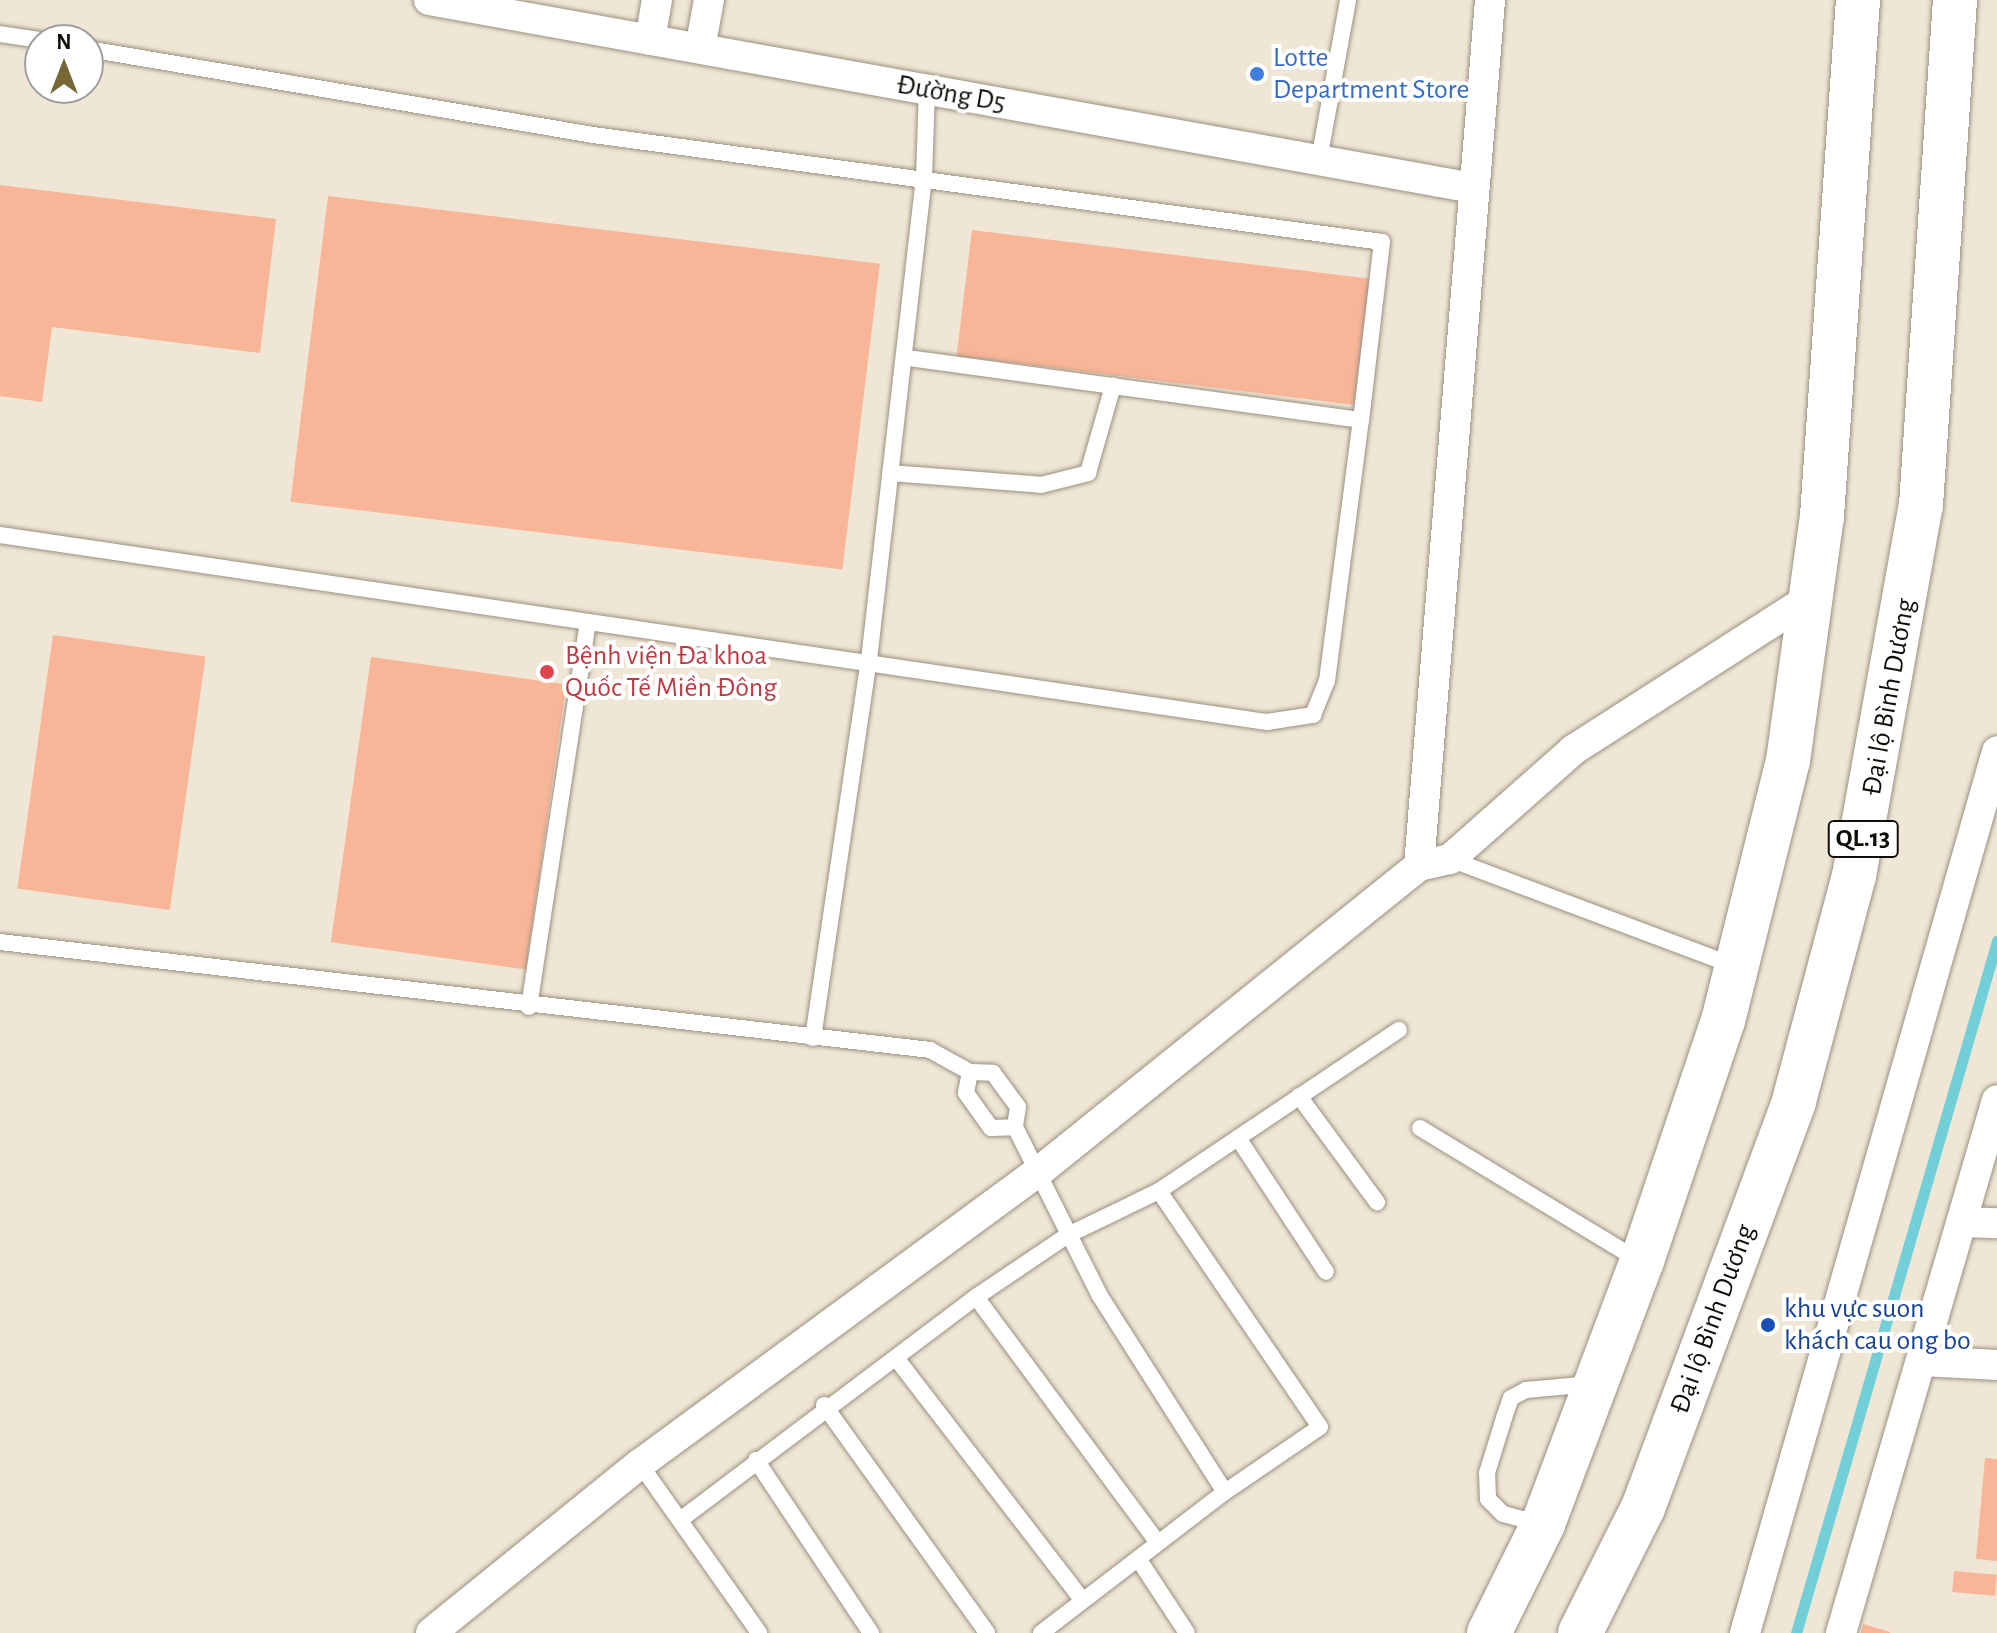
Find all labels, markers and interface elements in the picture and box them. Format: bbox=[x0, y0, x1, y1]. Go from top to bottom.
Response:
north arrow bbox=[24, 24, 104, 104]
text: N bbox=[56, 31, 72, 53]
place label: Lotte Department Store bbox=[1273, 41, 1469, 107]
marker: Lotte Department Store bbox=[1248, 65, 1266, 83]
street label: Đường D5 bbox=[894, 68, 1008, 120]
street label: Đại lộ Bình Dương bbox=[1855, 596, 1923, 798]
place label: Bệnh viện Đa khoa Quốc Tế Miền Đông bbox=[565, 639, 777, 705]
marker: Bệnh viện Đa khoa Quốc Tế Miền Đông bbox=[536, 661, 558, 683]
road number: QL.13 bbox=[1827, 817, 1899, 861]
street label: Đại lộ Bình Dương bbox=[1663, 1220, 1763, 1418]
place label: khu vực suon khách cau ong bo bbox=[1784, 1292, 1971, 1358]
marker: khu vực suon khách cau ong bo bbox=[1759, 1316, 1777, 1334]

